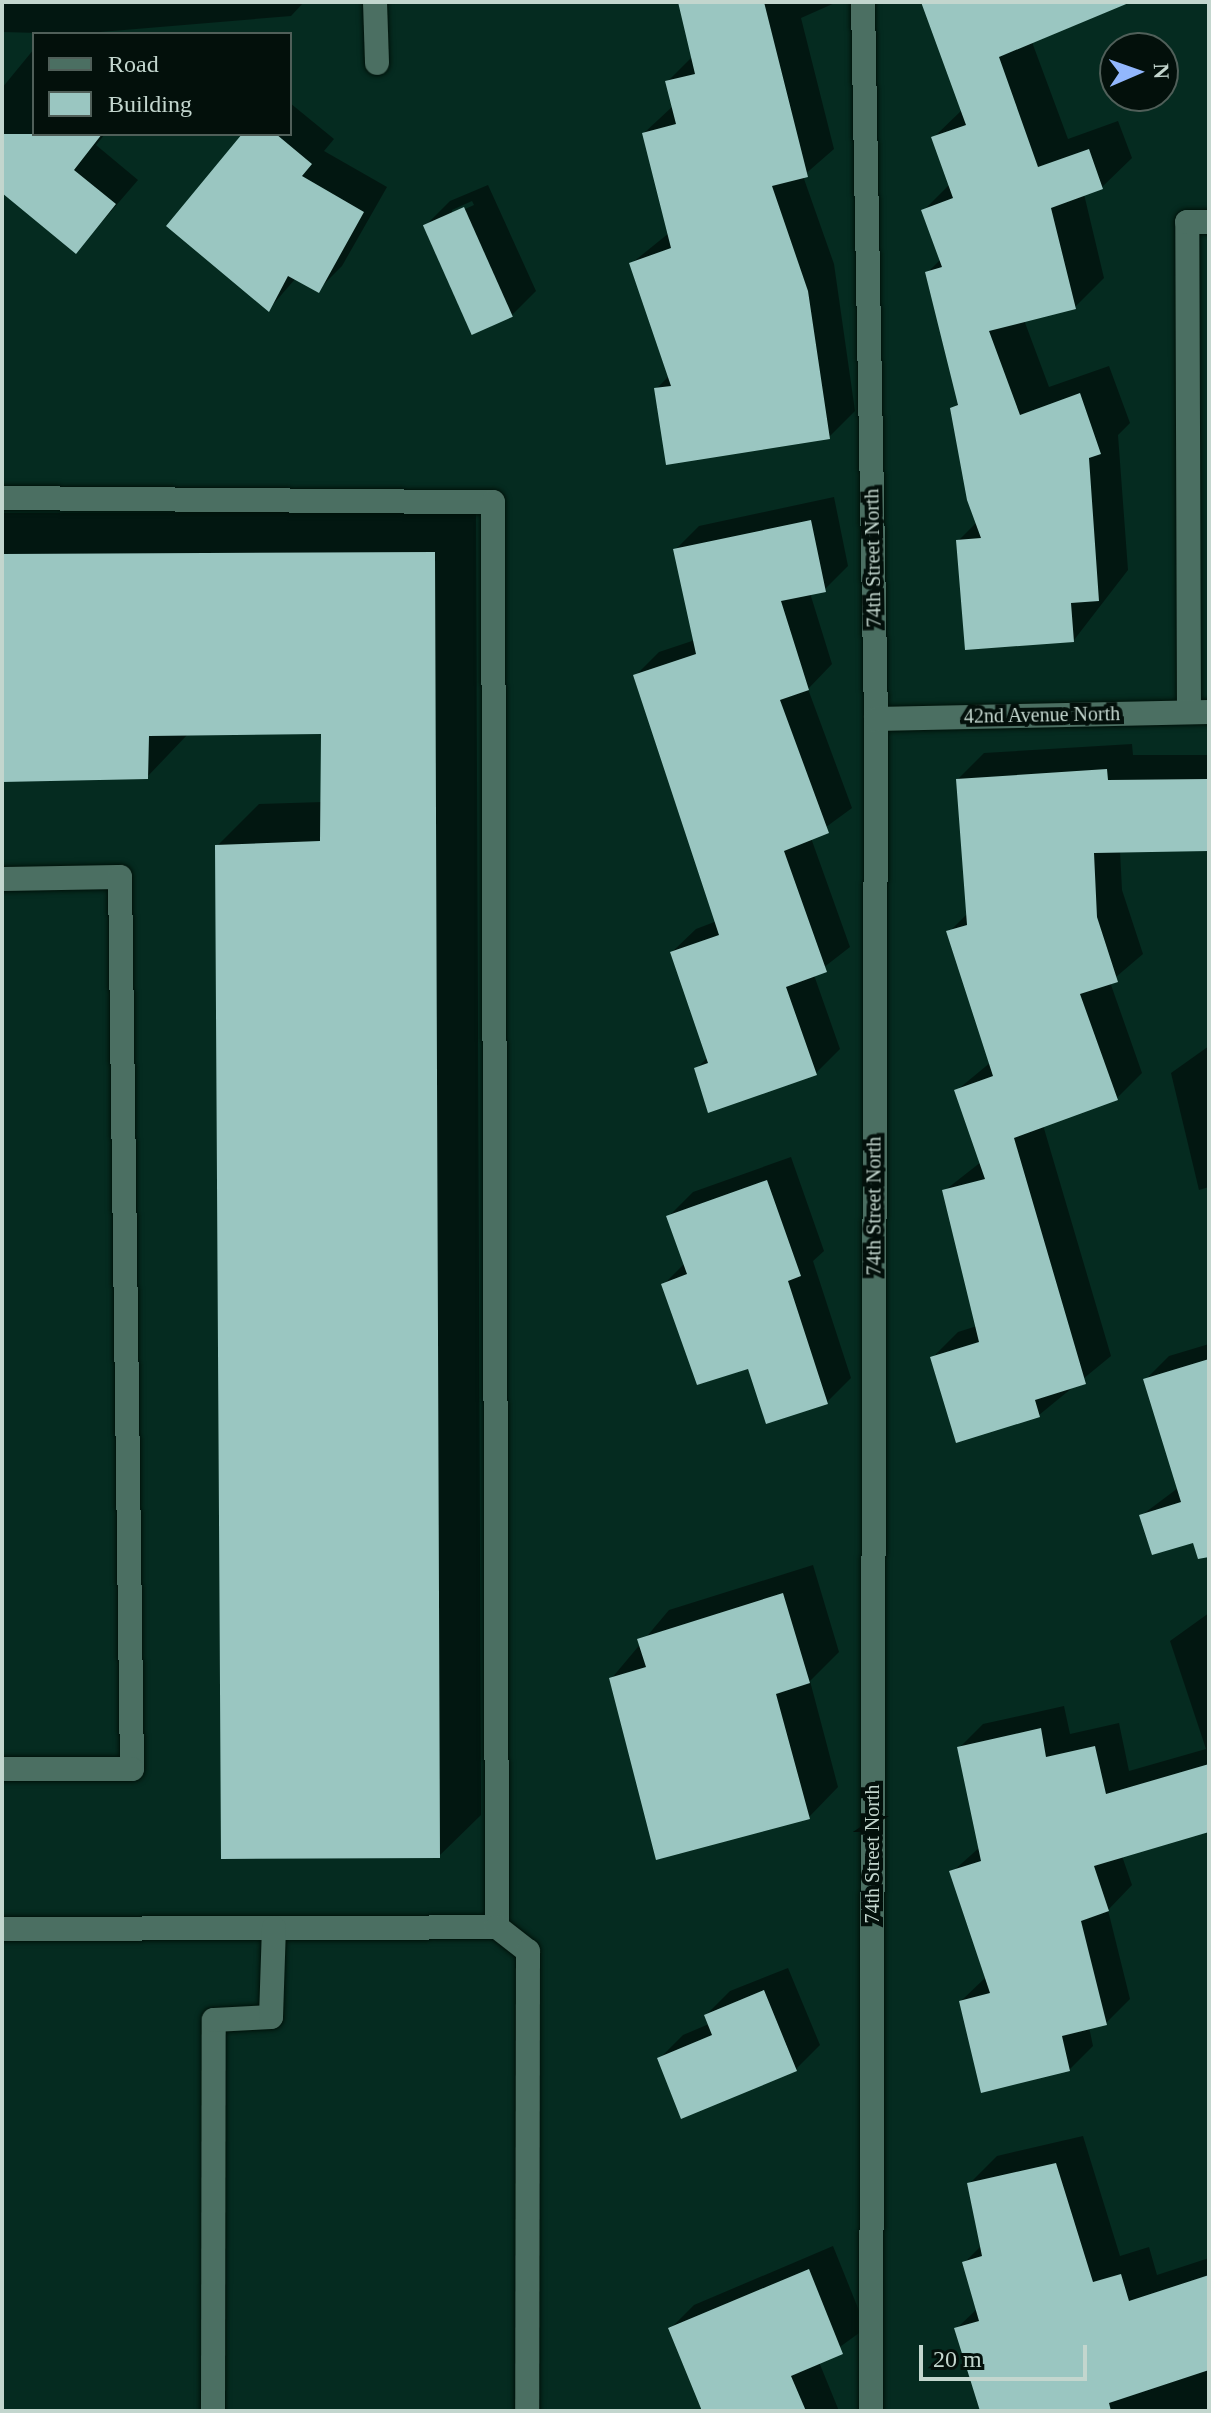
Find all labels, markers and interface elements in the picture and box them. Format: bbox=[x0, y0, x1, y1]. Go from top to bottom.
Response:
legend bbox=[32, 32, 292, 136]
north arrow bbox=[1099, 32, 1179, 112]
text: Road bbox=[108, 51, 159, 77]
text: N bbox=[1149, 63, 1174, 80]
text: Building bbox=[108, 91, 192, 117]
street label: 74th Street North bbox=[860, 488, 886, 628]
street label: 42nd Avenue North bbox=[963, 702, 1121, 728]
street label: 74th Street North bbox=[862, 1137, 886, 1275]
street label: 74th Street North bbox=[860, 1785, 884, 1923]
scale bar bbox=[923, 2329, 1091, 2379]
text: 20 m bbox=[933, 2346, 982, 2372]

